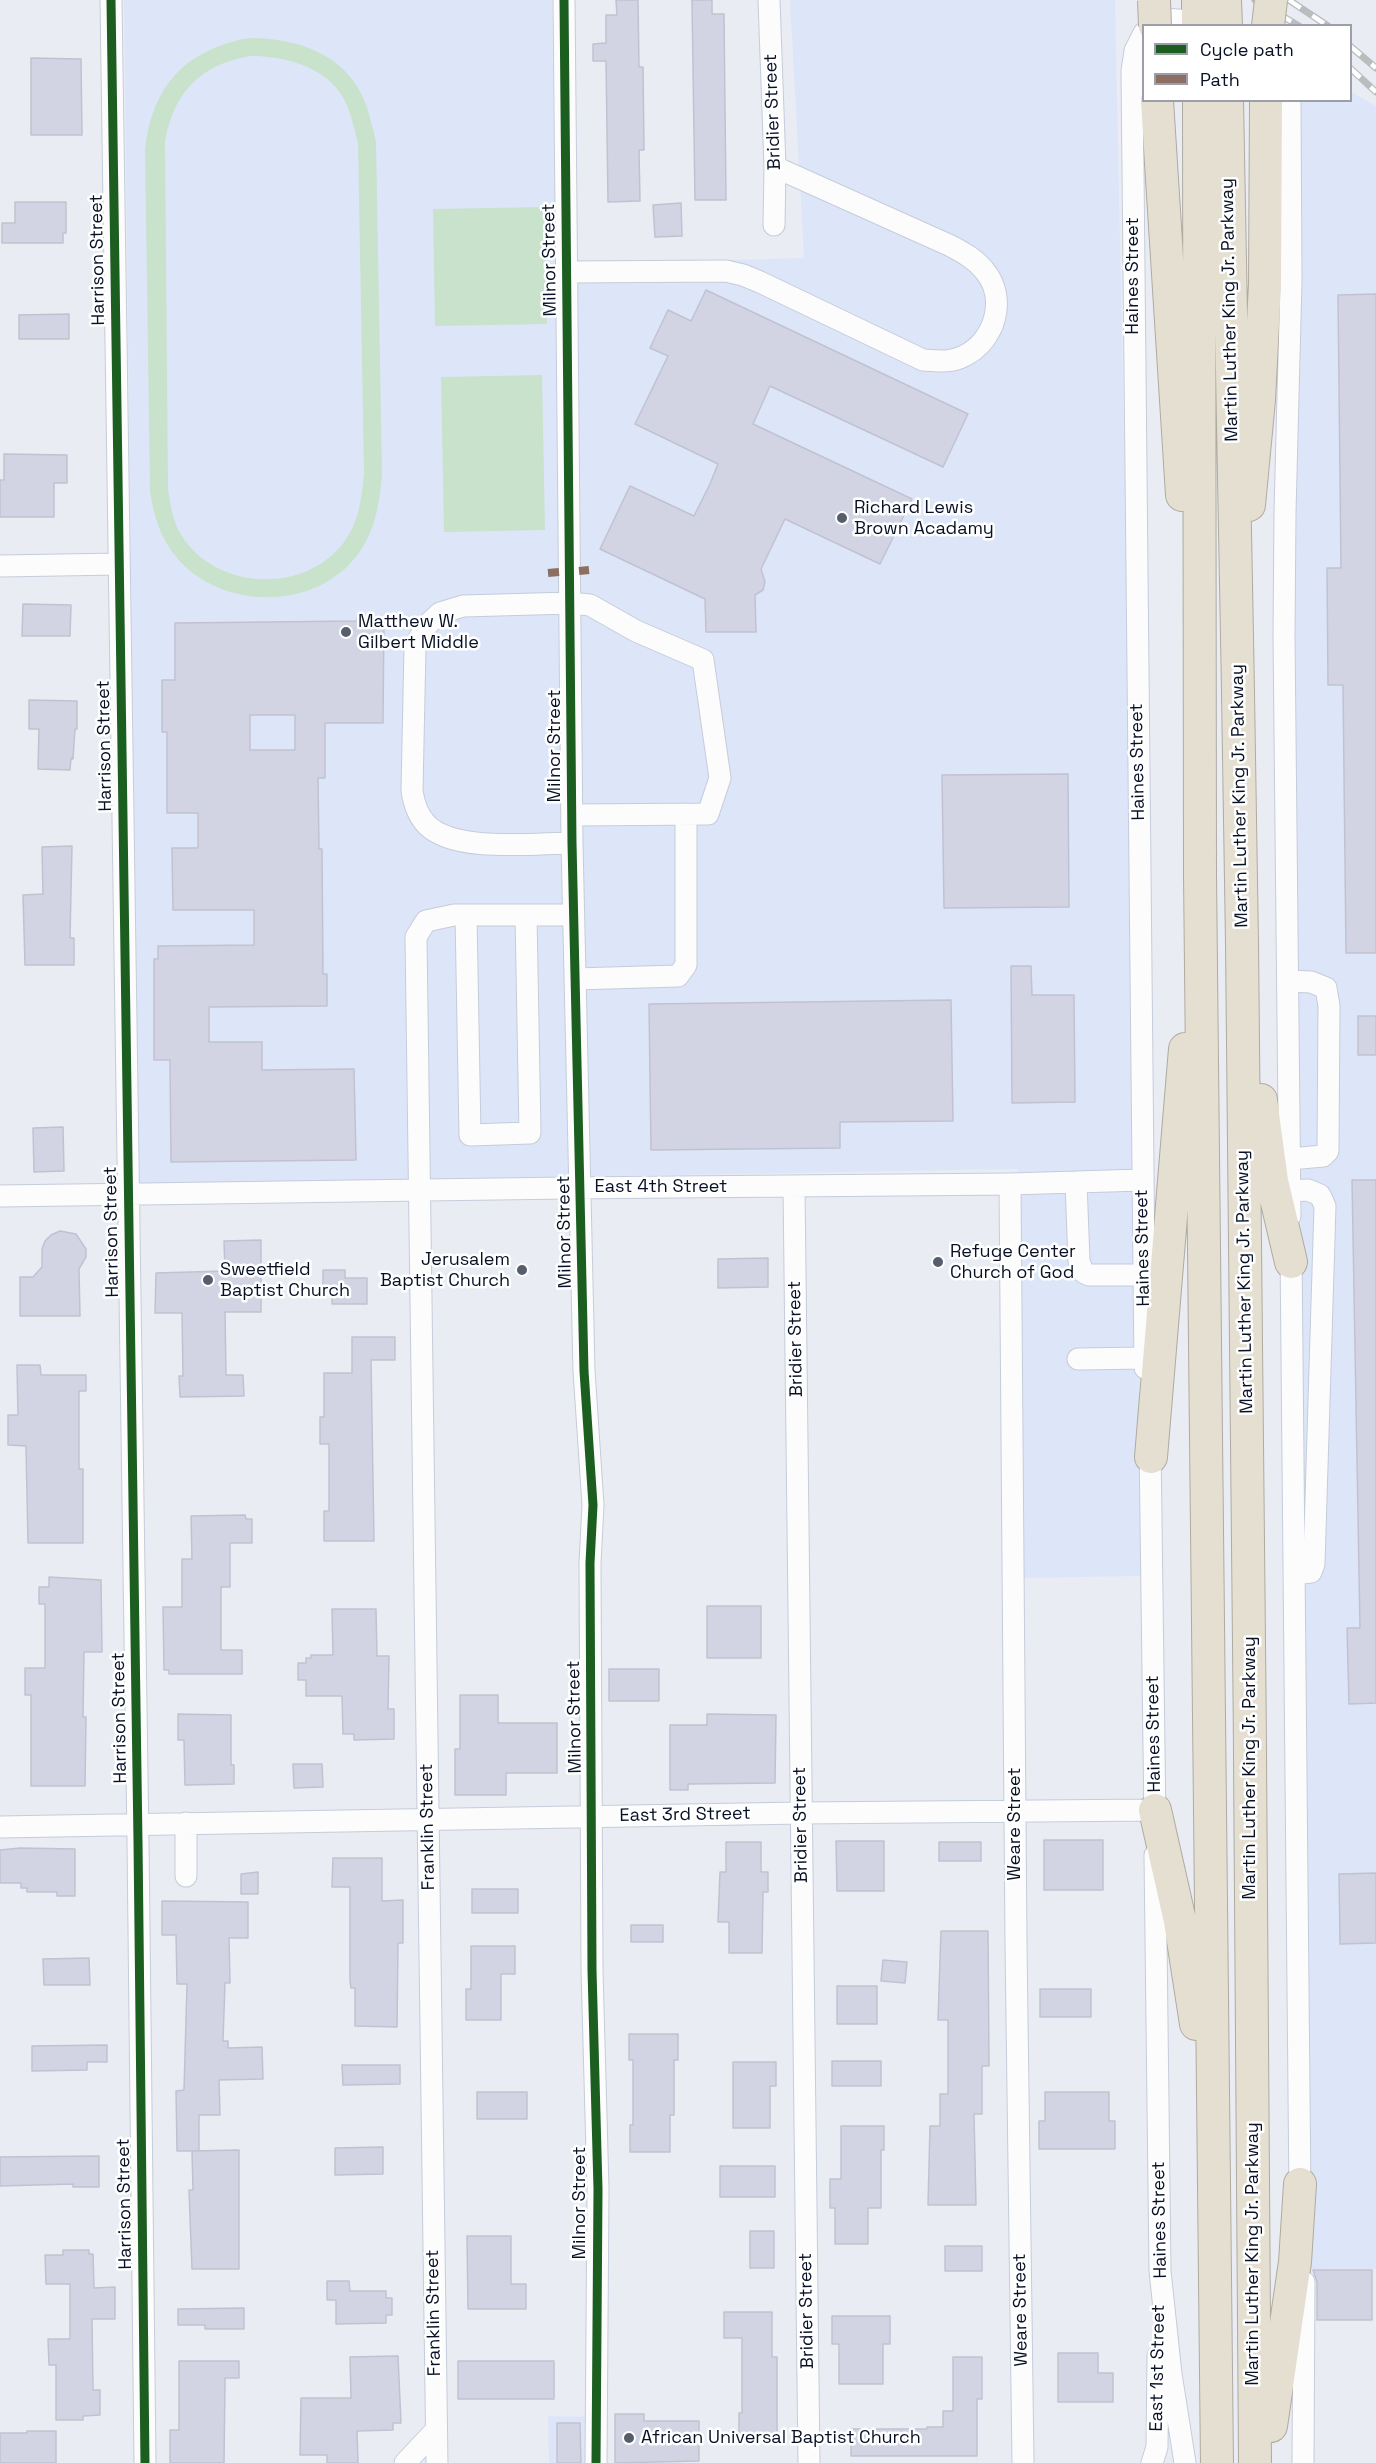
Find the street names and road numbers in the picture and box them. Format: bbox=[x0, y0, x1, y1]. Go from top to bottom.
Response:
street label: Bridier Street bbox=[760, 54, 786, 170]
street label: Martin Luther King Jr. Parkway bbox=[1217, 178, 1243, 442]
street label: Harrison Street bbox=[86, 194, 110, 326]
street label: Milnor Street bbox=[538, 203, 562, 317]
street label: Haines Street bbox=[1122, 217, 1144, 335]
street label: Martin Luther King Jr. Parkway bbox=[1227, 664, 1253, 928]
street label: Harrison Street bbox=[93, 680, 117, 812]
street label: Milnor Street bbox=[544, 690, 566, 802]
street label: Haines Street bbox=[1126, 703, 1150, 821]
street label: Martin Luther King Jr. Parkway bbox=[1232, 1150, 1258, 1414]
street label: Harrison Street bbox=[100, 1166, 124, 1298]
street label: Milnor Street bbox=[553, 1175, 577, 1289]
street label: East 4th Street bbox=[595, 1176, 727, 1198]
street label: Haines Street bbox=[1131, 1189, 1155, 1307]
street label: Bridier Street bbox=[784, 1281, 808, 1397]
street label: Martin Luther King Jr. Parkway bbox=[1239, 1636, 1261, 1900]
street label: Harrison Street bbox=[108, 1652, 132, 1784]
street label: Milnor Street bbox=[563, 1660, 587, 1774]
street label: Haines Street bbox=[1142, 1675, 1166, 1793]
street label: Franklin Street bbox=[416, 1763, 440, 1891]
street label: Bridier Street bbox=[789, 1767, 813, 1883]
street label: Weare Street bbox=[1004, 1767, 1026, 1881]
street label: East 3rd Street bbox=[619, 1803, 751, 1827]
street label: Martin Luther King Jr. Parkway bbox=[1242, 2122, 1264, 2386]
street label: Harrison Street bbox=[113, 2138, 137, 2270]
street label: Milnor Street bbox=[569, 2147, 591, 2259]
street label: Haines Street bbox=[1148, 2161, 1172, 2279]
street label: Franklin Street bbox=[422, 2249, 446, 2377]
street label: Bridier Street bbox=[795, 2253, 819, 2369]
street label: Weare Street bbox=[1009, 2253, 1033, 2367]
street label: East 1st Street bbox=[1146, 2304, 1170, 2432]

